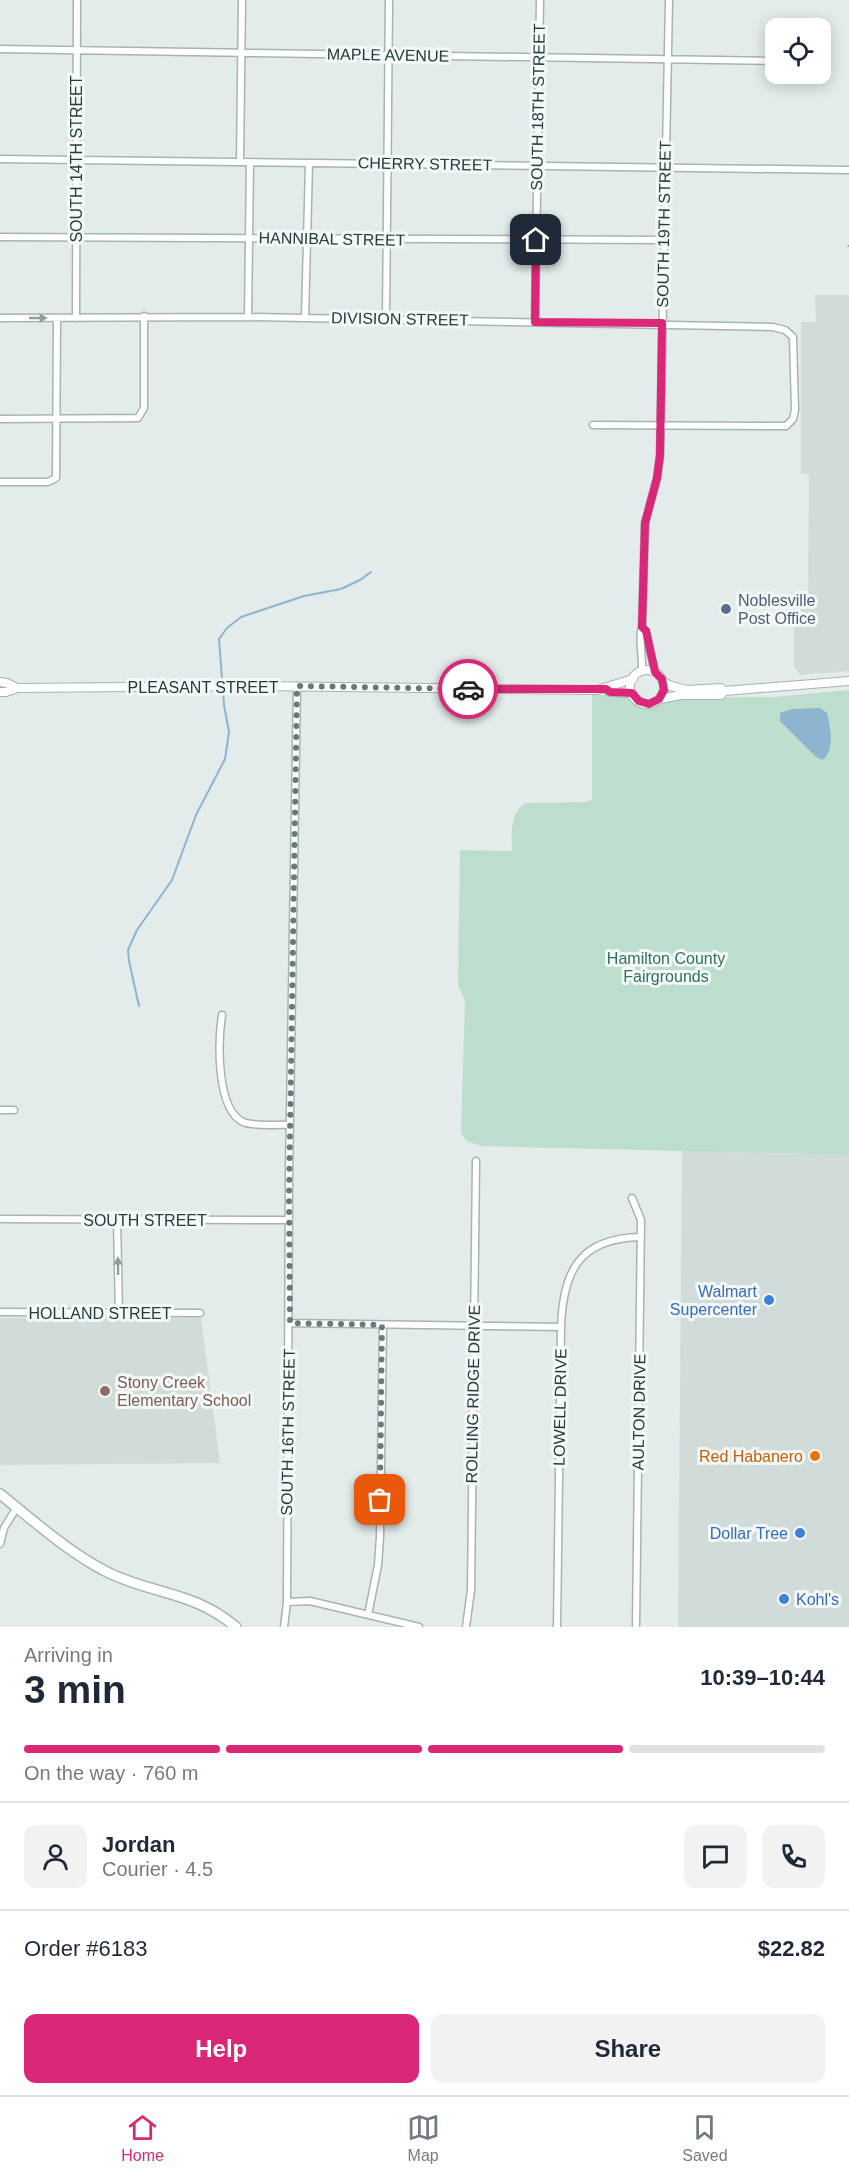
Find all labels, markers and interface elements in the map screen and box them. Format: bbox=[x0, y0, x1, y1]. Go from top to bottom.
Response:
map controls bbox=[765, 18, 831, 84]
button: locate bbox=[765, 18, 831, 84]
street label: SOUTH 18TH STREET bbox=[528, 23, 548, 191]
street label: MAPLE AVENUE bbox=[327, 45, 449, 65]
street label: SOUTH 14TH STREET bbox=[68, 75, 85, 243]
street label: SOUTH 19TH STREET bbox=[654, 140, 674, 308]
street label: CHERRY STREET bbox=[358, 154, 493, 174]
pin bbox=[510, 214, 561, 265]
icon: home bbox=[519, 223, 552, 256]
street label: HANNIBAL STREET bbox=[258, 229, 406, 249]
street label: DIVISION STREET bbox=[331, 309, 469, 329]
one-way arrow bbox=[29, 313, 48, 323]
place label: Noblesville Post Office bbox=[738, 592, 816, 627]
marker: Noblesville Post Office bbox=[719, 602, 733, 616]
courier bbox=[438, 659, 498, 719]
icon: car bbox=[452, 673, 485, 706]
street label: PLEASANT STREET bbox=[128, 679, 279, 696]
park label: Hamilton County Fairgrounds bbox=[607, 950, 725, 985]
street label: SOUTH STREET bbox=[83, 1212, 207, 1229]
one-way arrow bbox=[113, 1257, 123, 1276]
place label: Walmart Supercenter bbox=[670, 1283, 758, 1318]
marker: Walmart Supercenter bbox=[762, 1293, 776, 1307]
street label: HOLLAND STREET bbox=[28, 1305, 172, 1322]
street label: ROLLING RIDGE DRIVE bbox=[463, 1305, 483, 1483]
street label: SOUTH 16TH STREET bbox=[278, 1348, 298, 1516]
street label: LOWELL DRIVE bbox=[550, 1348, 570, 1466]
street label: AULTON DRIVE bbox=[629, 1353, 649, 1471]
place label: Stony Creek Elementary School bbox=[117, 1374, 251, 1409]
marker: Stony Creek Elementary School bbox=[98, 1384, 112, 1398]
place label: Red Habanero bbox=[699, 1448, 803, 1465]
marker: Red Habanero bbox=[808, 1449, 822, 1463]
pin bbox=[354, 1474, 405, 1525]
icon: bag bbox=[363, 1483, 396, 1516]
place label: Dollar Tree bbox=[710, 1525, 788, 1542]
marker: Dollar Tree bbox=[793, 1526, 807, 1540]
place label: Kohl's bbox=[796, 1591, 839, 1608]
marker: Kohl's bbox=[777, 1592, 791, 1606]
text: Arriving in bbox=[24, 1644, 113, 1666]
text: 10:39–10:44 bbox=[700, 1665, 825, 1690]
text: 3 min bbox=[24, 1668, 126, 1711]
text: On the way · 760 m bbox=[24, 1762, 199, 1784]
button: person bbox=[24, 1825, 87, 1888]
button: chat bbox=[684, 1825, 747, 1888]
button: phone bbox=[762, 1825, 825, 1888]
text: Jordan bbox=[102, 1832, 175, 1857]
text: Courier · 4.5 bbox=[102, 1858, 213, 1880]
text: Order #6183 bbox=[24, 1936, 148, 1961]
text: $22.82 bbox=[758, 1936, 825, 1961]
button: Help bbox=[24, 2014, 419, 2083]
button: Share bbox=[431, 2014, 825, 2083]
tab: Home bbox=[121, 2111, 164, 2165]
tab: Map bbox=[407, 2111, 440, 2165]
tab: Saved bbox=[682, 2111, 728, 2165]

